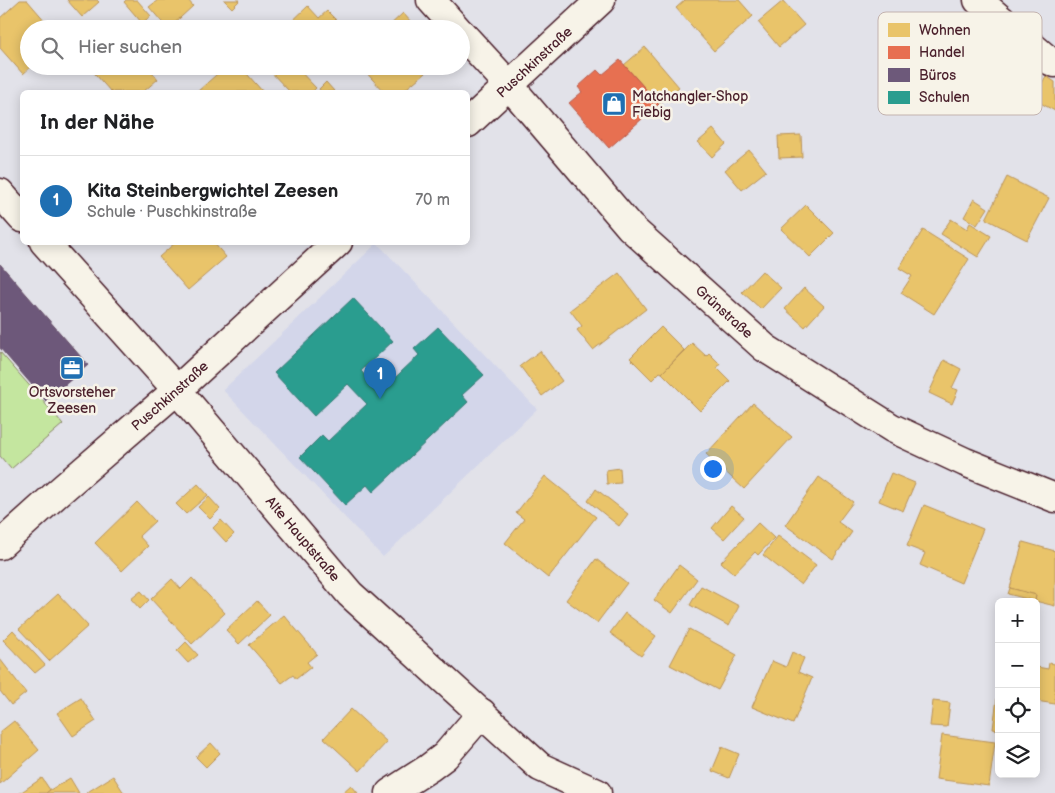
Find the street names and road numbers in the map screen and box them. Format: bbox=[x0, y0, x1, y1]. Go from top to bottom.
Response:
street label: Puschkinstraße bbox=[493, 23, 575, 101]
street label: Grünstraße bbox=[692, 281, 757, 342]
street label: Puschkinstraße bbox=[128, 357, 212, 434]
street label: Alte Hauptstraße bbox=[262, 493, 344, 585]

